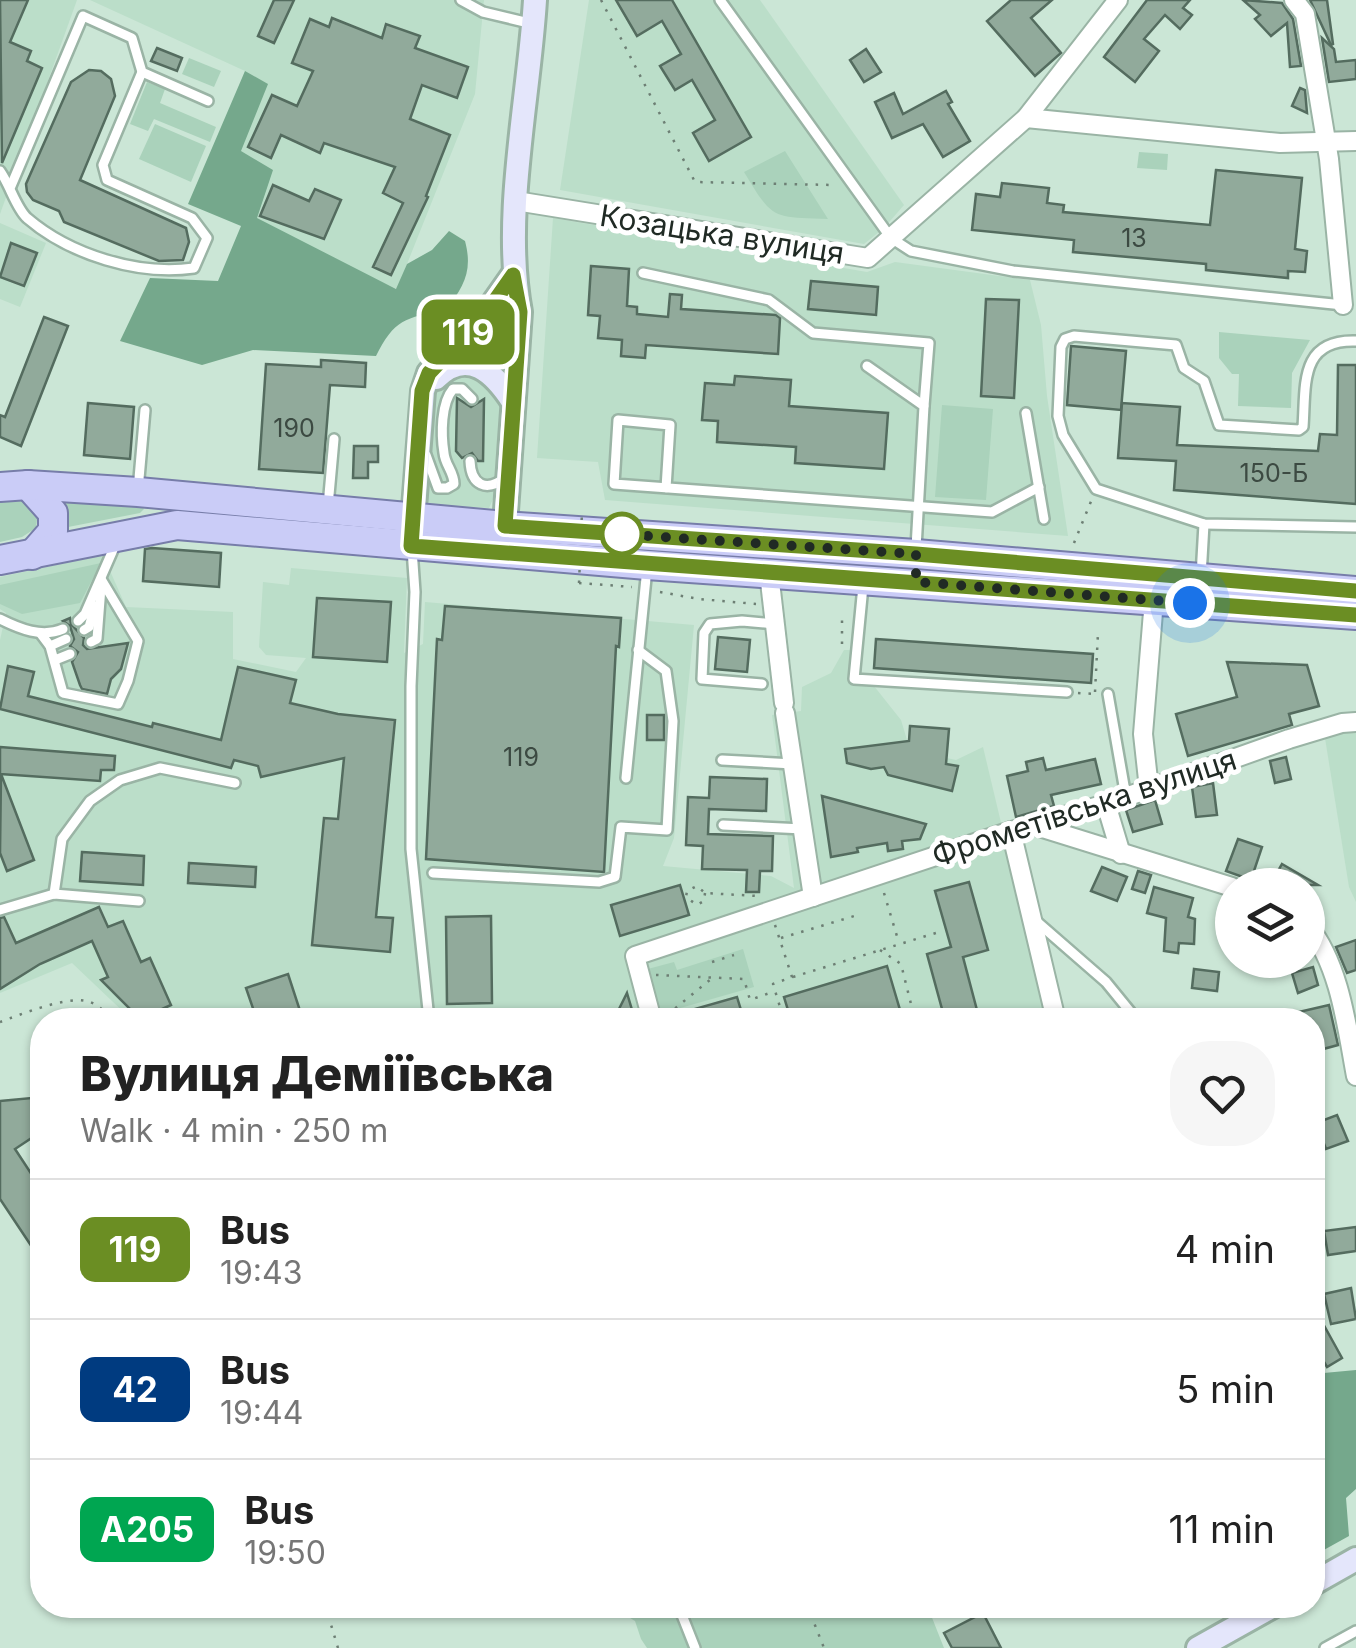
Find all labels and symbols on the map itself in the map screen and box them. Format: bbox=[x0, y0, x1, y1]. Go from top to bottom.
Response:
street label: Козацька вулиця bbox=[597, 197, 847, 271]
house number: 13 bbox=[1121, 223, 1147, 253]
line badge: 119 bbox=[410, 300, 526, 364]
house number: 190 bbox=[273, 413, 315, 443]
house number: 150-Б bbox=[1240, 458, 1308, 488]
unlabelled marker bbox=[601, 513, 643, 555]
your location bbox=[1165, 578, 1215, 628]
street label: Фрометівська вулиця bbox=[927, 741, 1241, 873]
house number: 119 bbox=[503, 742, 539, 772]

